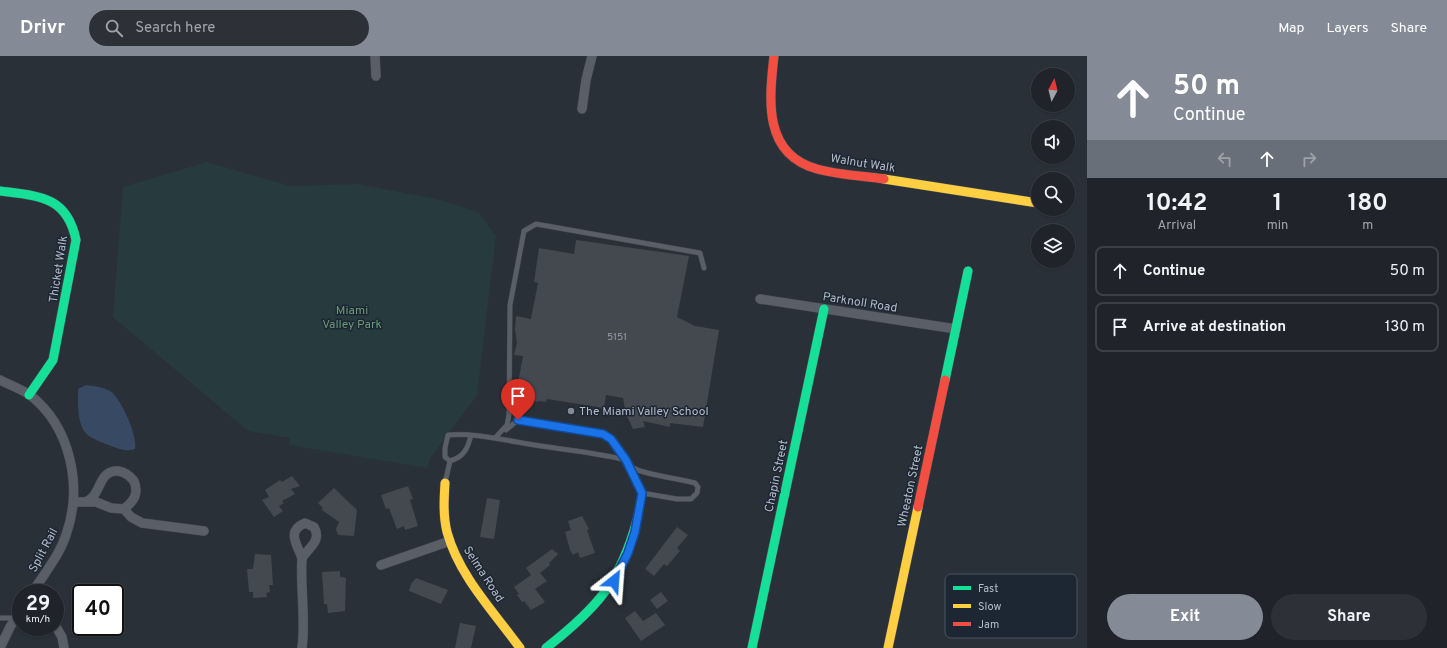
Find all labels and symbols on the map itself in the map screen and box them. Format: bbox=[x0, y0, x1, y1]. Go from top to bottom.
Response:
north arrow bbox=[1031, 68, 1075, 112]
street label: Walnut Walk bbox=[829, 151, 896, 177]
street label: Thicket Walk bbox=[46, 234, 72, 304]
street label: Parknoll Road bbox=[821, 289, 898, 317]
park label: Miami Valley Park bbox=[322, 303, 382, 333]
house number: 5151 bbox=[607, 331, 627, 344]
pin bbox=[501, 379, 535, 420]
place label: The Miami Valley School bbox=[579, 404, 709, 420]
marker: The Miami Valley School bbox=[566, 406, 576, 416]
street label: Chapin Street bbox=[762, 439, 792, 514]
street label: Wheaton Street bbox=[895, 444, 927, 529]
street label: Split Rail bbox=[26, 526, 62, 575]
street label: Selma Road bbox=[459, 543, 507, 606]
position arrow bbox=[593, 560, 635, 602]
legend bbox=[945, 574, 1077, 638]
text: Fast bbox=[978, 582, 998, 596]
speed limit sign: 40 bbox=[72, 584, 124, 636]
text: Slow bbox=[978, 600, 1001, 614]
text: Jam bbox=[978, 618, 999, 632]

